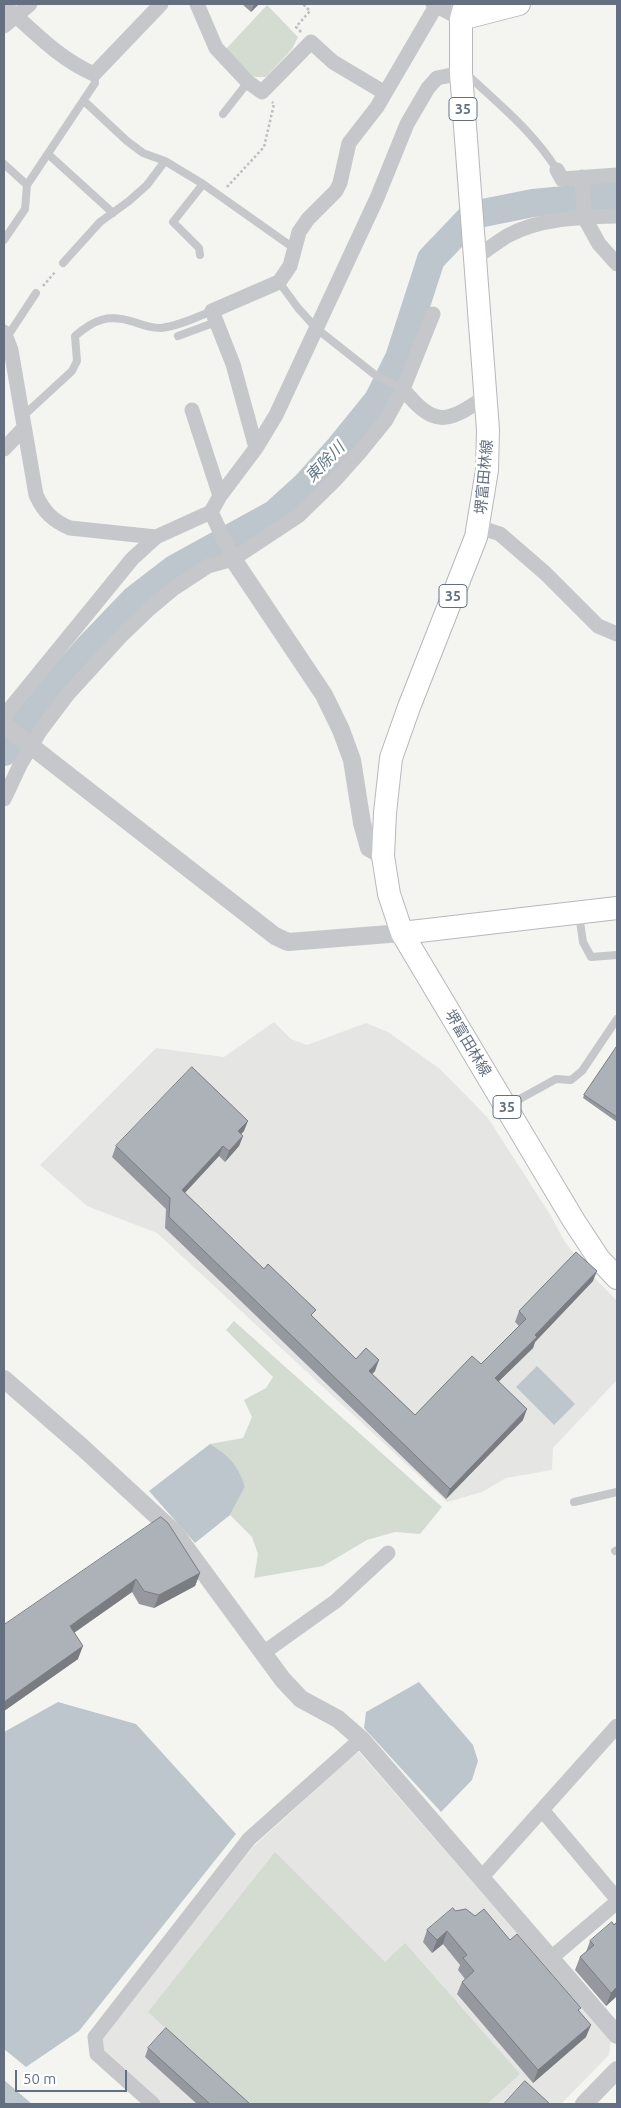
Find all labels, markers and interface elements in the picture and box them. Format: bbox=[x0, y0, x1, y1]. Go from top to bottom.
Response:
road number: 35 bbox=[449, 98, 477, 120]
water label: 東除川 bbox=[301, 438, 349, 486]
street label: 堺富田林線 bbox=[472, 439, 496, 515]
road number: 35 bbox=[439, 584, 467, 608]
street label: 堺富田林線 bbox=[441, 1006, 495, 1080]
road number: 35 bbox=[493, 1096, 521, 1118]
scale bar bbox=[18, 2060, 130, 2092]
text: 50 m bbox=[23, 2070, 56, 2087]

